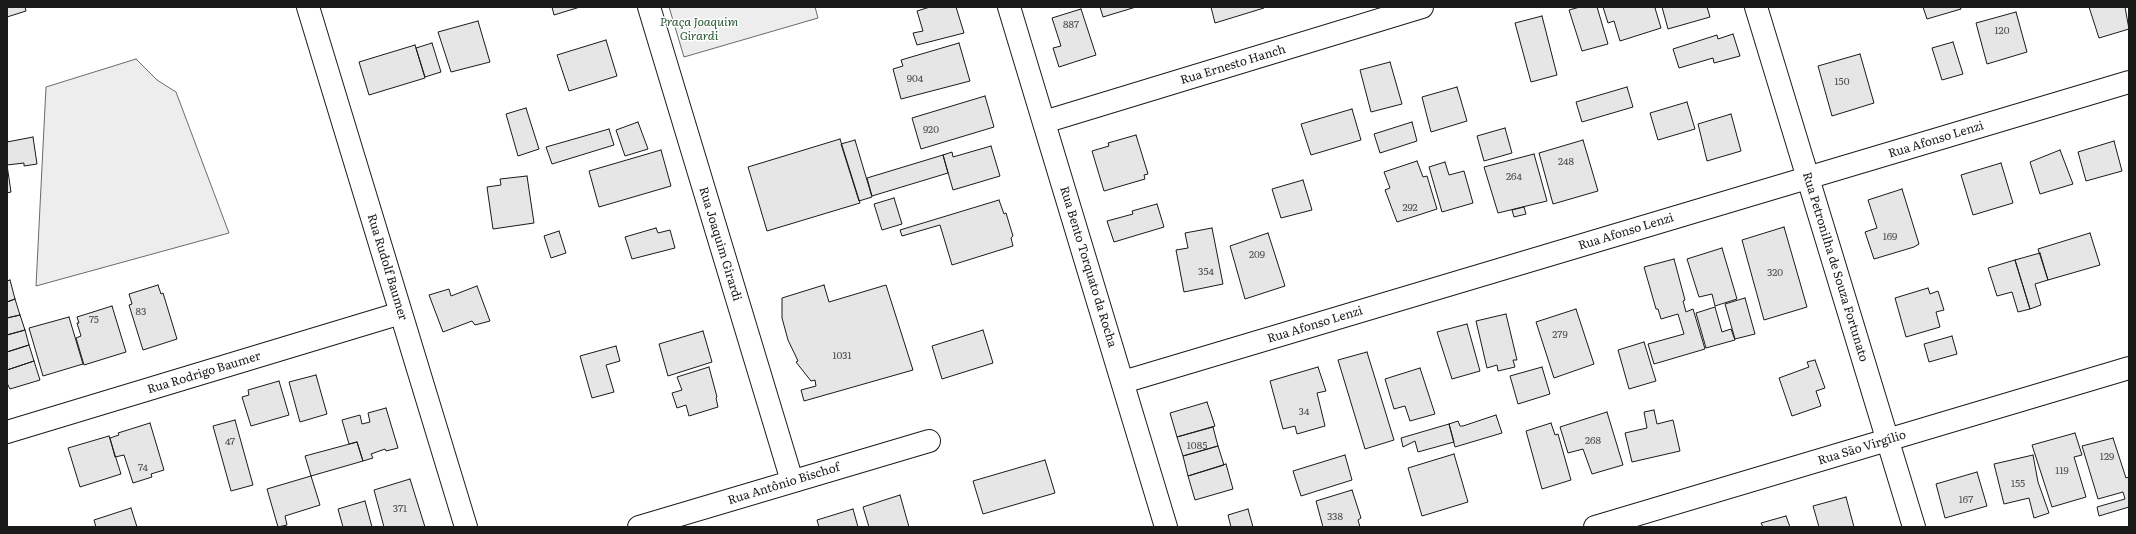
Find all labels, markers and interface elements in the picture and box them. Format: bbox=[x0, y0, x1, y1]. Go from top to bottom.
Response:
park label: Praça Joaquim Girardi bbox=[660, 15, 738, 43]
house number: 887 bbox=[1063, 19, 1079, 31]
house number: 120 bbox=[1995, 25, 2009, 37]
street label: Rua Ernesto Hanch bbox=[1179, 42, 1287, 88]
house number: 904 bbox=[907, 73, 923, 85]
house number: 150 bbox=[1835, 76, 1849, 88]
street label: Rua Afonso Lenzi bbox=[1887, 119, 1985, 161]
house number: 920 bbox=[923, 124, 939, 136]
house number: 248 bbox=[1558, 156, 1574, 168]
street label: Rua Petronilha de Souza Fortunato bbox=[1799, 170, 1871, 364]
house number: 264 bbox=[1506, 171, 1522, 183]
street label: Rua Joaquim Girardi bbox=[696, 185, 744, 303]
street label: Rua Bento Torquato da Rocha bbox=[1057, 185, 1119, 349]
house number: 292 bbox=[1402, 202, 1418, 214]
street label: Rua Afonso Lenzi bbox=[1577, 211, 1675, 253]
street label: Rua Rudolf Baumer bbox=[364, 212, 410, 322]
house number: 169 bbox=[1883, 231, 1897, 243]
house number: 209 bbox=[1249, 249, 1265, 261]
house number: 354 bbox=[1198, 266, 1214, 278]
house number: 320 bbox=[1767, 267, 1783, 279]
street label: Rua Afonso Lenzi bbox=[1266, 304, 1364, 346]
house number: 83 bbox=[136, 306, 146, 318]
house number: 75 bbox=[89, 314, 99, 326]
house number: 279 bbox=[1552, 329, 1568, 341]
street label: Rua Rodrigo Baumer bbox=[146, 349, 262, 397]
house number: 1031 bbox=[832, 350, 852, 362]
house number: 34 bbox=[1299, 406, 1309, 418]
street label: Rua São Virgílio bbox=[1816, 428, 1908, 468]
house number: 268 bbox=[1585, 435, 1601, 447]
house number: 47 bbox=[225, 436, 235, 448]
house number: 1085 bbox=[1187, 440, 1207, 452]
house number: 129 bbox=[2100, 451, 2114, 463]
street label: Rua Antônio Bischof bbox=[726, 460, 842, 508]
house number: 74 bbox=[138, 462, 148, 474]
house number: 119 bbox=[2055, 465, 2069, 477]
house number: 155 bbox=[2011, 478, 2025, 490]
house number: 167 bbox=[1959, 494, 1973, 506]
house number: 371 bbox=[393, 503, 407, 515]
house number: 338 bbox=[1327, 511, 1343, 523]

